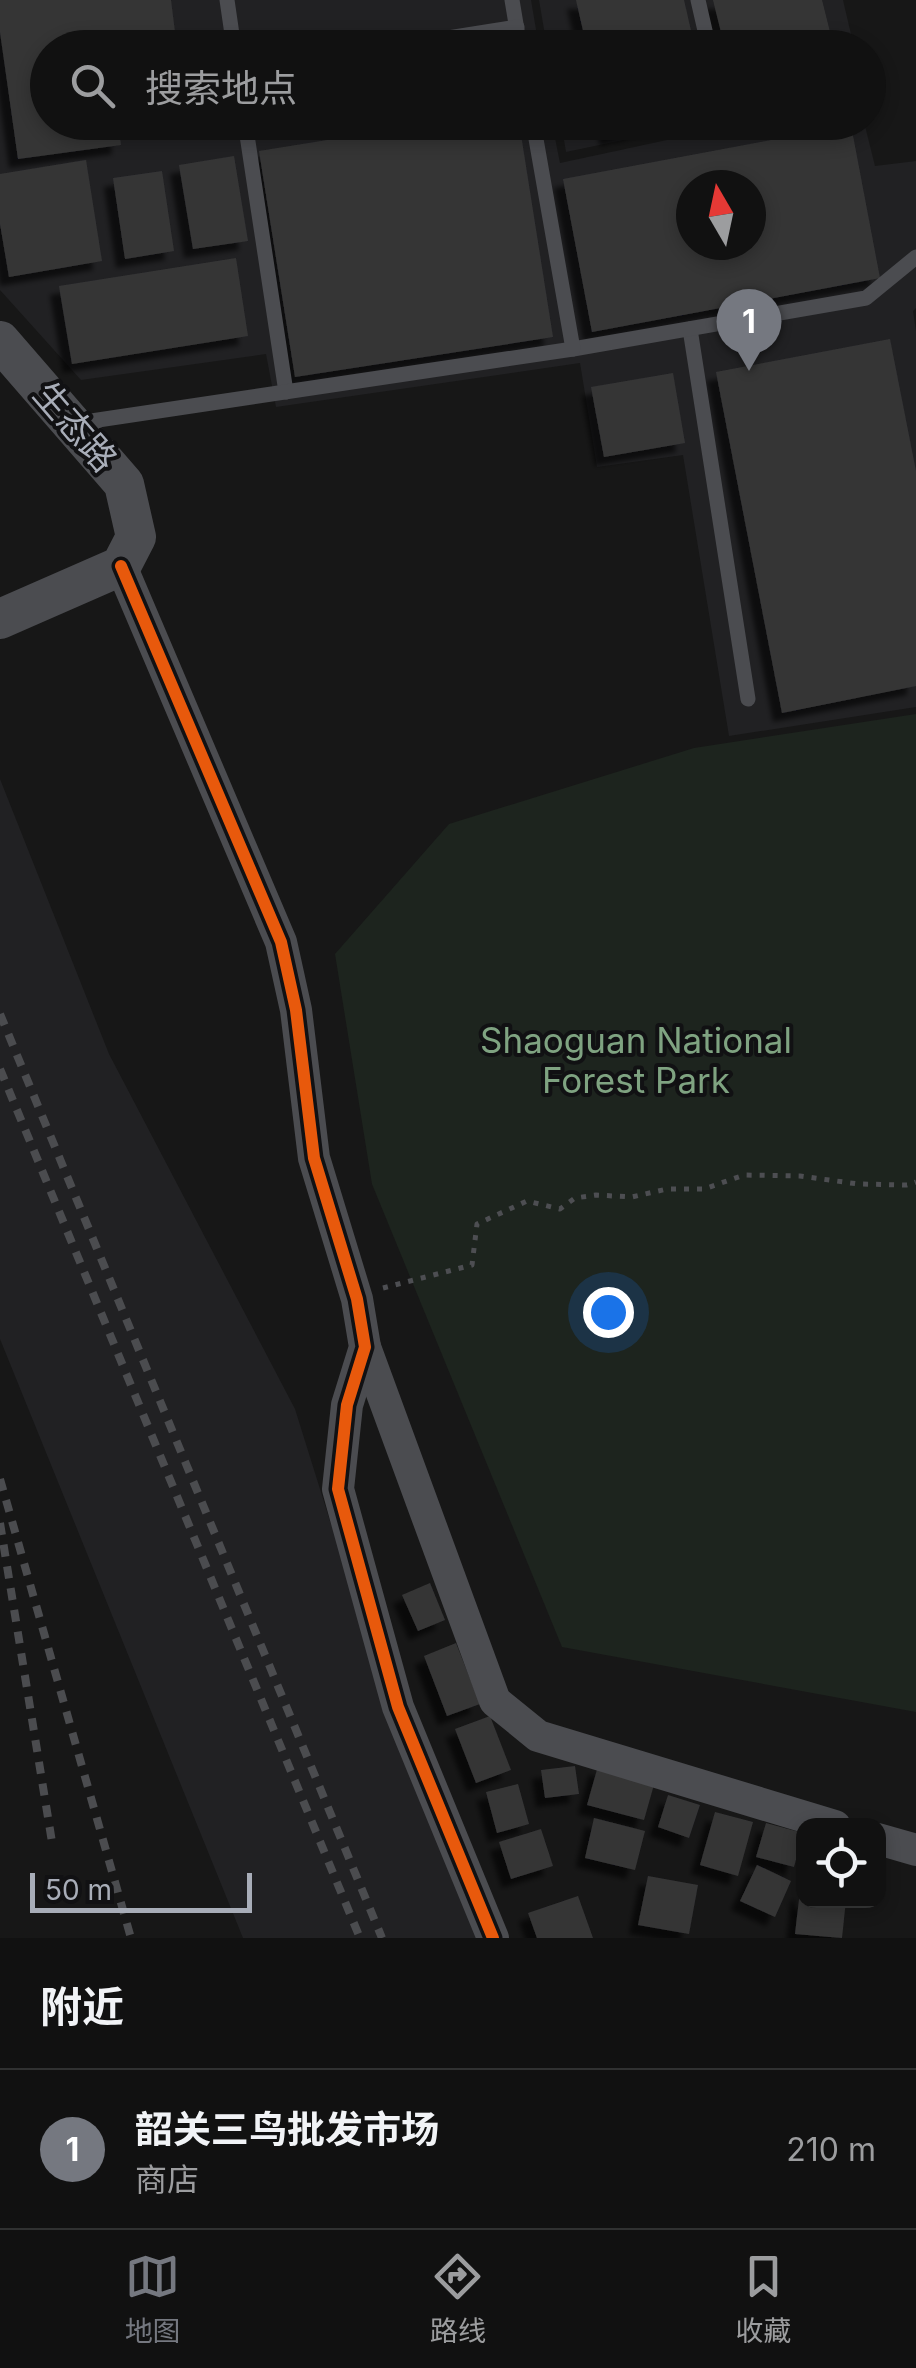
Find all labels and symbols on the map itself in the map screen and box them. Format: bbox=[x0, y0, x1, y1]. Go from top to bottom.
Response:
north arrow bbox=[676, 170, 766, 260]
pin: 1 bbox=[716, 288, 782, 371]
street label: 生态路 bbox=[25, 373, 126, 480]
park label: Shaoguan National Forest Park bbox=[480, 1019, 792, 1101]
your location bbox=[583, 1287, 634, 1338]
scale bar bbox=[30, 1868, 252, 1912]

